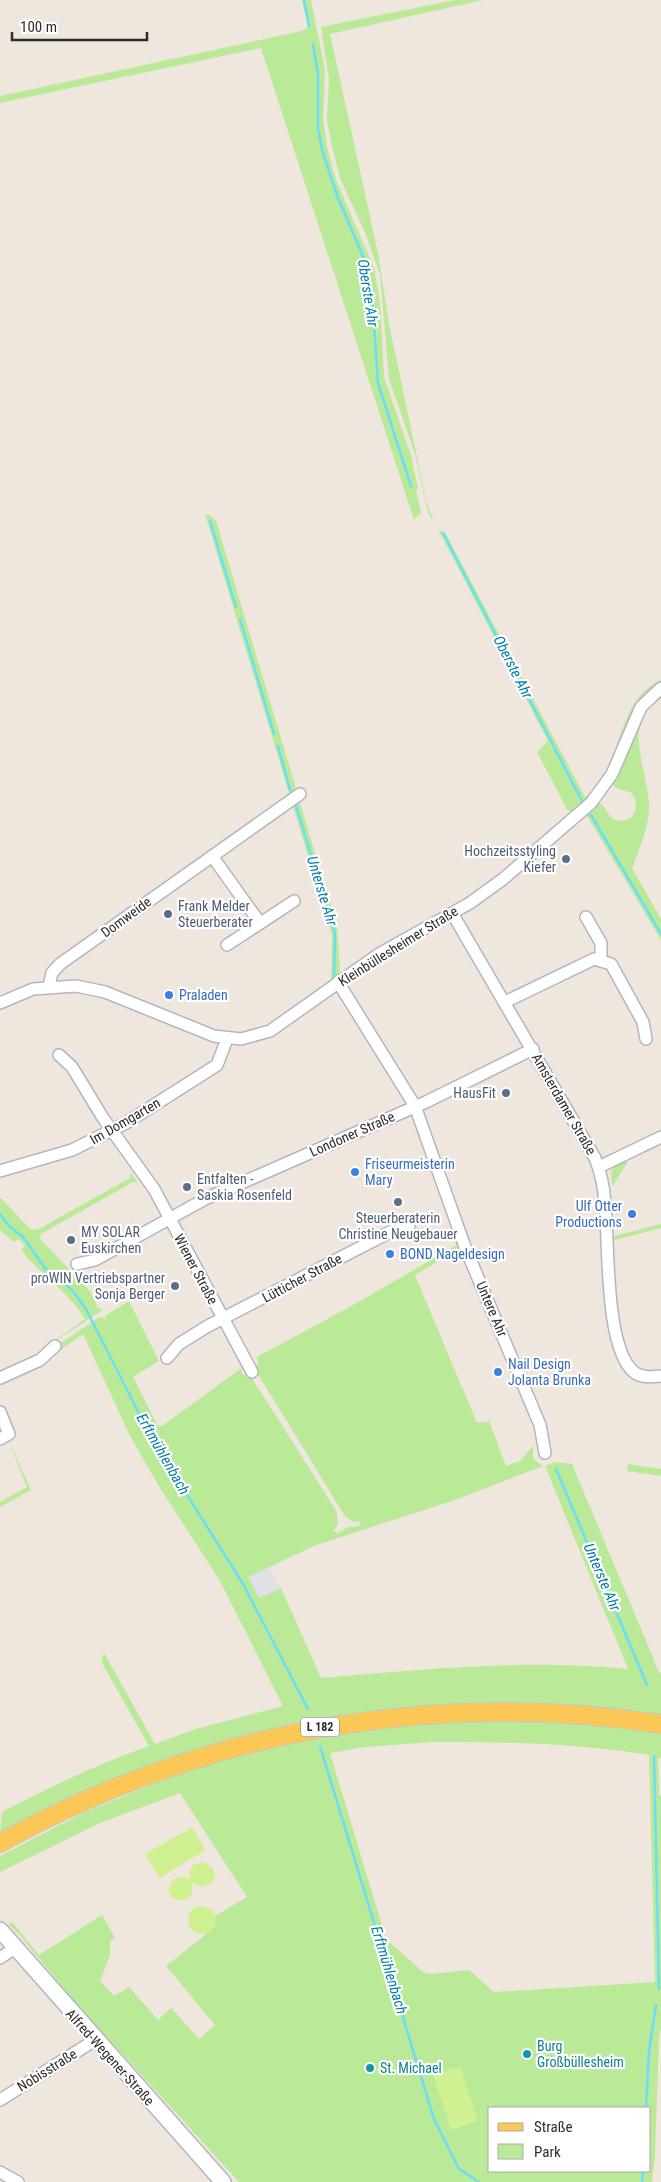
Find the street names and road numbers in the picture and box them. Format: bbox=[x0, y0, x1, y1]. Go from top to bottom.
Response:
street label: Domweide bbox=[98, 893, 154, 941]
street label: Kleinbüllesheimer Straße bbox=[335, 903, 461, 989]
street label: Amsterdamer Straße bbox=[529, 1051, 600, 1158]
street label: Im Domgarten bbox=[87, 1094, 163, 1148]
street label: Londoner Straße bbox=[307, 1108, 397, 1160]
street label: Wiener Straße bbox=[171, 1231, 221, 1307]
street label: Lütticher Straße bbox=[259, 1250, 345, 1306]
street label: Untere Ahr bbox=[473, 1279, 511, 1339]
road number: L 182 bbox=[301, 1718, 339, 1736]
street label: Alfred-Wegener-Straße bbox=[62, 2005, 158, 2109]
street label: Nobisstraße bbox=[14, 2045, 80, 2095]

